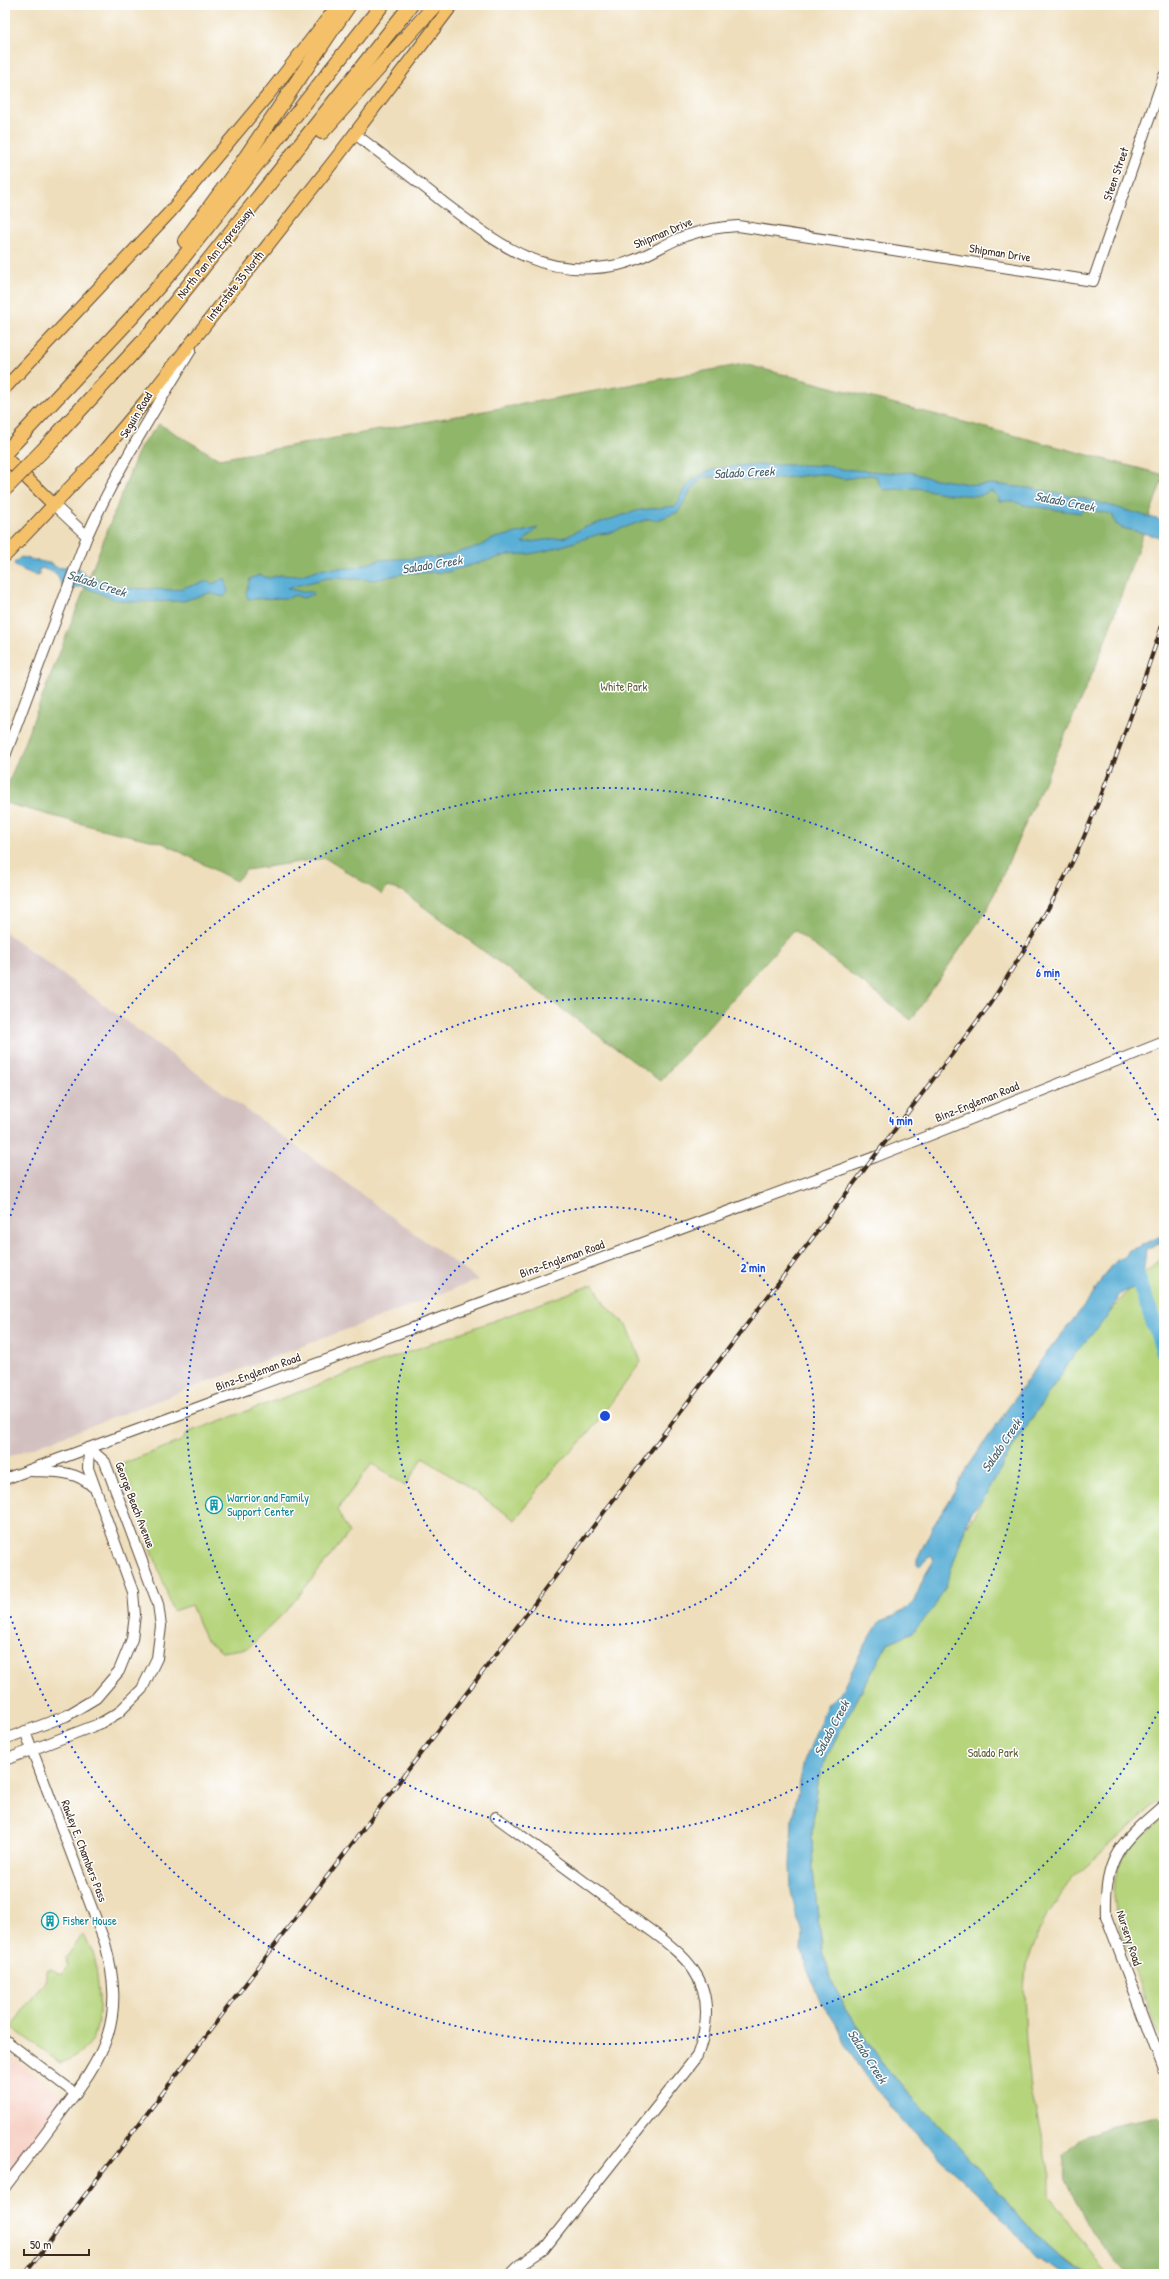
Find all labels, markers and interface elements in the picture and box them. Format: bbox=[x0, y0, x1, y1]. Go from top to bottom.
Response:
street label: Steen Street bbox=[1098, 144, 1133, 203]
street label: North Pan Am Expressway bbox=[172, 203, 257, 302]
street label: Shipman Drive bbox=[631, 213, 695, 252]
street label: Shipman Drive bbox=[968, 239, 1032, 266]
street label: Interstate 35 North bbox=[202, 247, 268, 324]
street label: Seguin Road bbox=[115, 388, 156, 441]
water label: Salado Creek bbox=[713, 461, 776, 483]
water label: Salado Creek bbox=[1033, 486, 1098, 516]
water label: Salado Creek bbox=[401, 550, 465, 578]
water label: Salado Creek bbox=[65, 565, 130, 601]
park label: White Park bbox=[601, 678, 647, 695]
text: 6 min bbox=[1036, 964, 1060, 981]
street label: Binz-Engleman Road bbox=[932, 1077, 1022, 1126]
text: 4 min bbox=[889, 1112, 913, 1129]
street label: Binz-Engleman Road bbox=[517, 1235, 607, 1282]
text: 2 min bbox=[741, 1259, 766, 1276]
street label: Binz-Engleman Road bbox=[213, 1348, 303, 1395]
centre of rings bbox=[598, 1409, 612, 1423]
water label: Salado Creek bbox=[977, 1413, 1026, 1475]
street label: George Beach Avenue bbox=[111, 1459, 160, 1551]
place label: Warrior and Family Support Center bbox=[227, 1489, 309, 1520]
building icon: Warrior and Family Support Center bbox=[204, 1495, 224, 1515]
water label: Salado Creek bbox=[809, 1696, 854, 1759]
park label: Salado Park bbox=[968, 1744, 1018, 1761]
street label: Rawley E. Chambers Pass bbox=[57, 1797, 112, 1905]
street label: Nursery Road bbox=[1113, 1908, 1147, 1968]
building icon: Fisher House bbox=[40, 1911, 60, 1931]
place label: Fisher House bbox=[62, 1912, 117, 1929]
water label: Salado Creek bbox=[844, 2026, 893, 2088]
scale bar bbox=[24, 2231, 89, 2257]
text: 50 m bbox=[30, 2236, 51, 2253]

